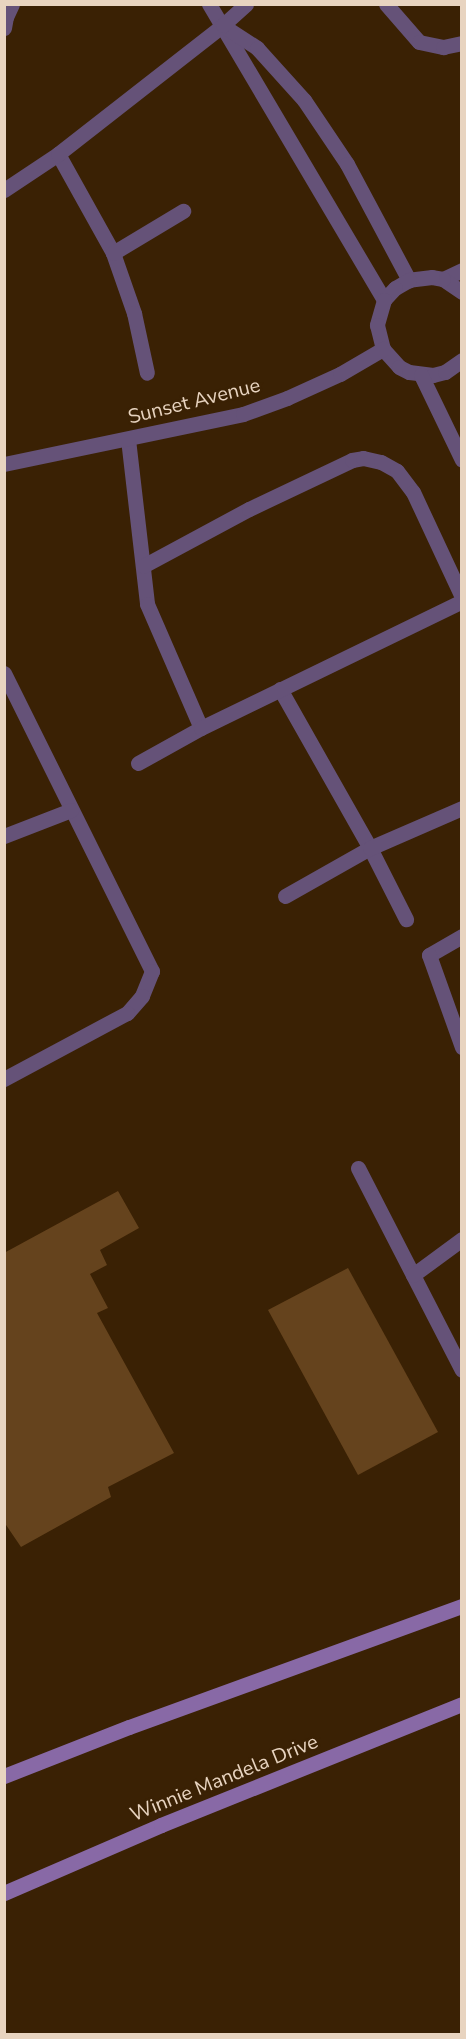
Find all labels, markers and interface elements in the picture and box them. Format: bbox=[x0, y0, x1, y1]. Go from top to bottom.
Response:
street label: Sunset Avenue bbox=[125, 373, 263, 429]
street label: Winnie Mandela Drive bbox=[127, 1729, 321, 1827]

